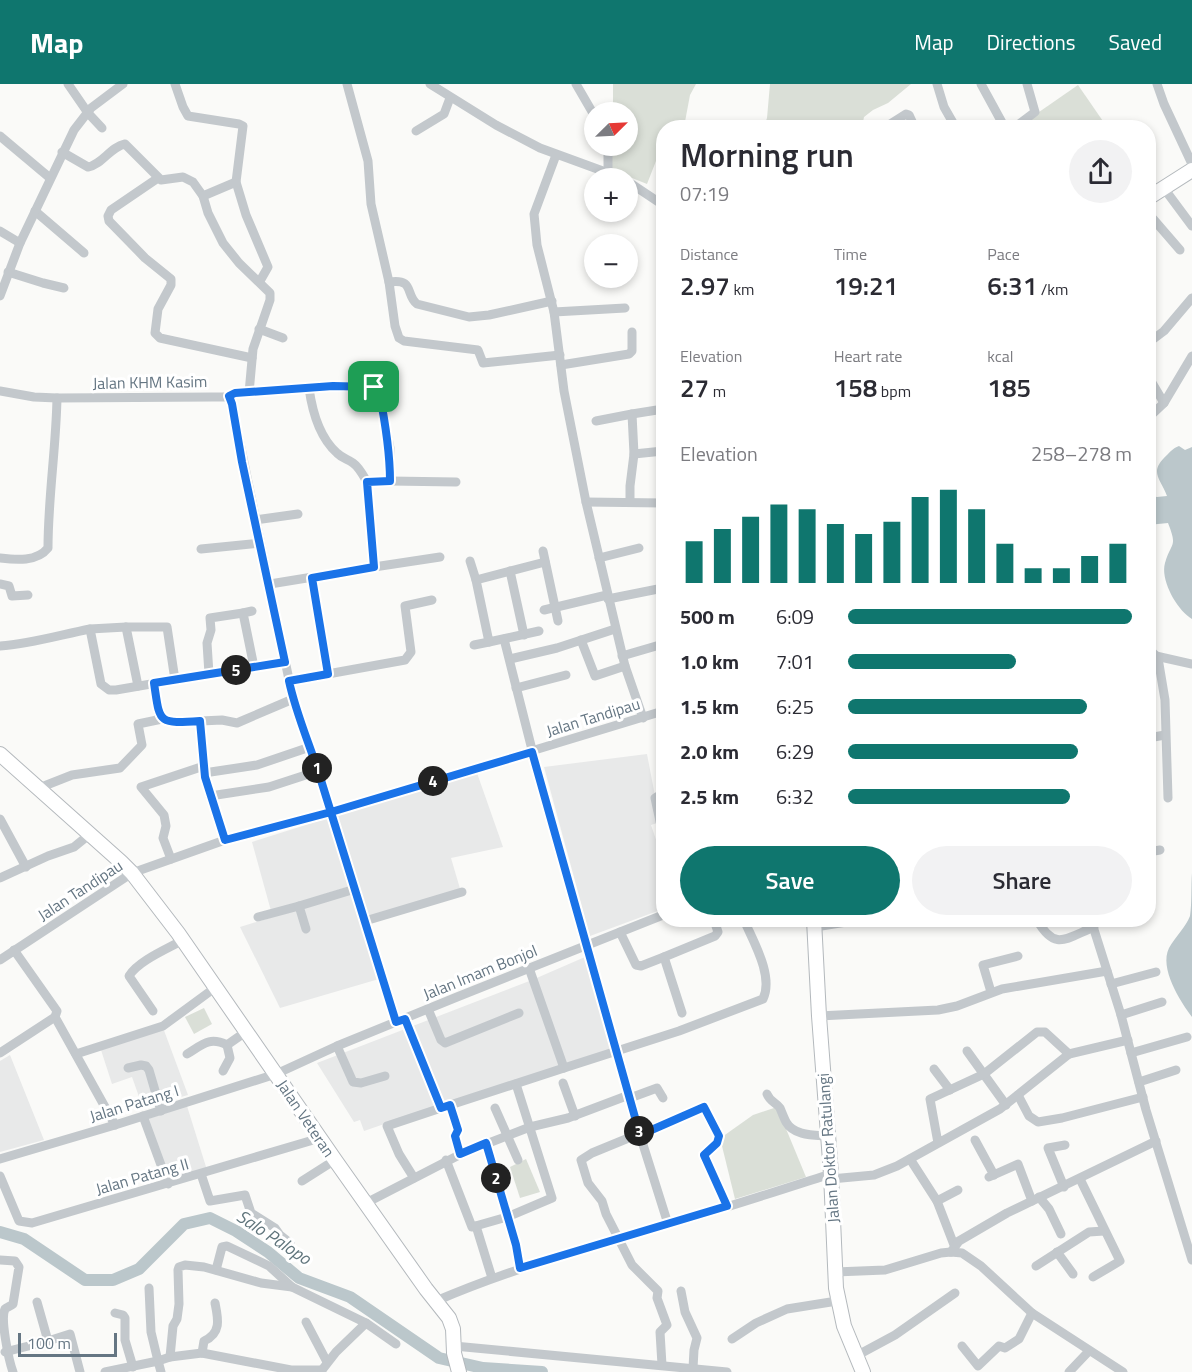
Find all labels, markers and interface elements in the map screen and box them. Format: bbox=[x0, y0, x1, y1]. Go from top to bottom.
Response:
text: Map bbox=[30, 21, 84, 64]
text: Map bbox=[914, 26, 954, 58]
text: Directions bbox=[987, 26, 1076, 58]
text: Saved bbox=[1109, 26, 1162, 58]
north arrow bbox=[584, 102, 638, 156]
map controls bbox=[584, 102, 638, 288]
text: Morning run bbox=[680, 130, 854, 180]
button: share bbox=[1069, 140, 1132, 203]
button: + bbox=[584, 168, 638, 222]
text: 07:19 bbox=[680, 178, 729, 209]
button: − bbox=[584, 234, 638, 288]
text: Distance bbox=[680, 242, 738, 266]
text: Time bbox=[834, 242, 867, 266]
text: Pace bbox=[987, 242, 1020, 266]
text: 2.97 bbox=[680, 266, 730, 305]
text: 19:21 bbox=[834, 266, 898, 305]
text: 6:31 bbox=[987, 266, 1037, 305]
text: km bbox=[730, 277, 754, 301]
text: /km bbox=[1037, 277, 1068, 301]
text: Elevation bbox=[680, 344, 742, 368]
text: Heart rate bbox=[834, 344, 902, 368]
text: kcal bbox=[987, 344, 1013, 368]
pin bbox=[348, 361, 399, 412]
text: 27 bbox=[680, 368, 709, 407]
text: 158 bbox=[834, 368, 877, 407]
text: 185 bbox=[987, 368, 1031, 407]
street label: Jalan KHM Kasim bbox=[92, 369, 208, 395]
icon: arrive bbox=[357, 370, 390, 403]
text: m bbox=[709, 379, 726, 403]
text: bpm bbox=[877, 379, 911, 403]
text: Elevation bbox=[680, 438, 758, 469]
text: 258–278 m bbox=[1031, 438, 1132, 469]
text: 500 m bbox=[680, 601, 735, 632]
text: 6:09 bbox=[776, 601, 814, 632]
text: 1.0 km bbox=[680, 646, 739, 677]
text: 7:01 bbox=[776, 646, 814, 677]
pin: 5 bbox=[221, 655, 251, 685]
text: 5 bbox=[232, 658, 240, 682]
street label: Jalan Tandipau bbox=[543, 691, 643, 743]
text: 1.5 km bbox=[680, 691, 739, 722]
text: 6:25 bbox=[776, 691, 814, 722]
text: 2.0 km bbox=[680, 736, 739, 767]
text: 6:29 bbox=[776, 736, 814, 767]
pin: 1 bbox=[302, 753, 332, 783]
text: 1 bbox=[313, 756, 321, 780]
pin: 4 bbox=[418, 766, 448, 796]
text: 4 bbox=[429, 769, 437, 793]
text: 2.5 km bbox=[680, 781, 739, 812]
text: 6:32 bbox=[776, 781, 814, 812]
button: Save bbox=[680, 846, 900, 915]
button: Share bbox=[912, 846, 1132, 915]
street label: Jalan Tandipau bbox=[33, 854, 127, 926]
street label: Jalan Imam Bonjol bbox=[419, 938, 541, 1006]
street label: Jalan Doktor Ratulangi bbox=[811, 1072, 845, 1224]
street label: Jalan Veteran bbox=[271, 1074, 341, 1162]
street label: Jalan Patang I bbox=[87, 1078, 181, 1128]
pin: 3 bbox=[624, 1116, 654, 1146]
text: 3 bbox=[635, 1119, 643, 1143]
street label: Jalan Patang II bbox=[93, 1151, 191, 1201]
pin: 2 bbox=[481, 1163, 511, 1193]
text: 2 bbox=[492, 1166, 500, 1190]
water label: Salo Palopo bbox=[231, 1203, 318, 1272]
scale bar bbox=[18, 1330, 117, 1358]
text: 100 m bbox=[27, 1331, 71, 1355]

